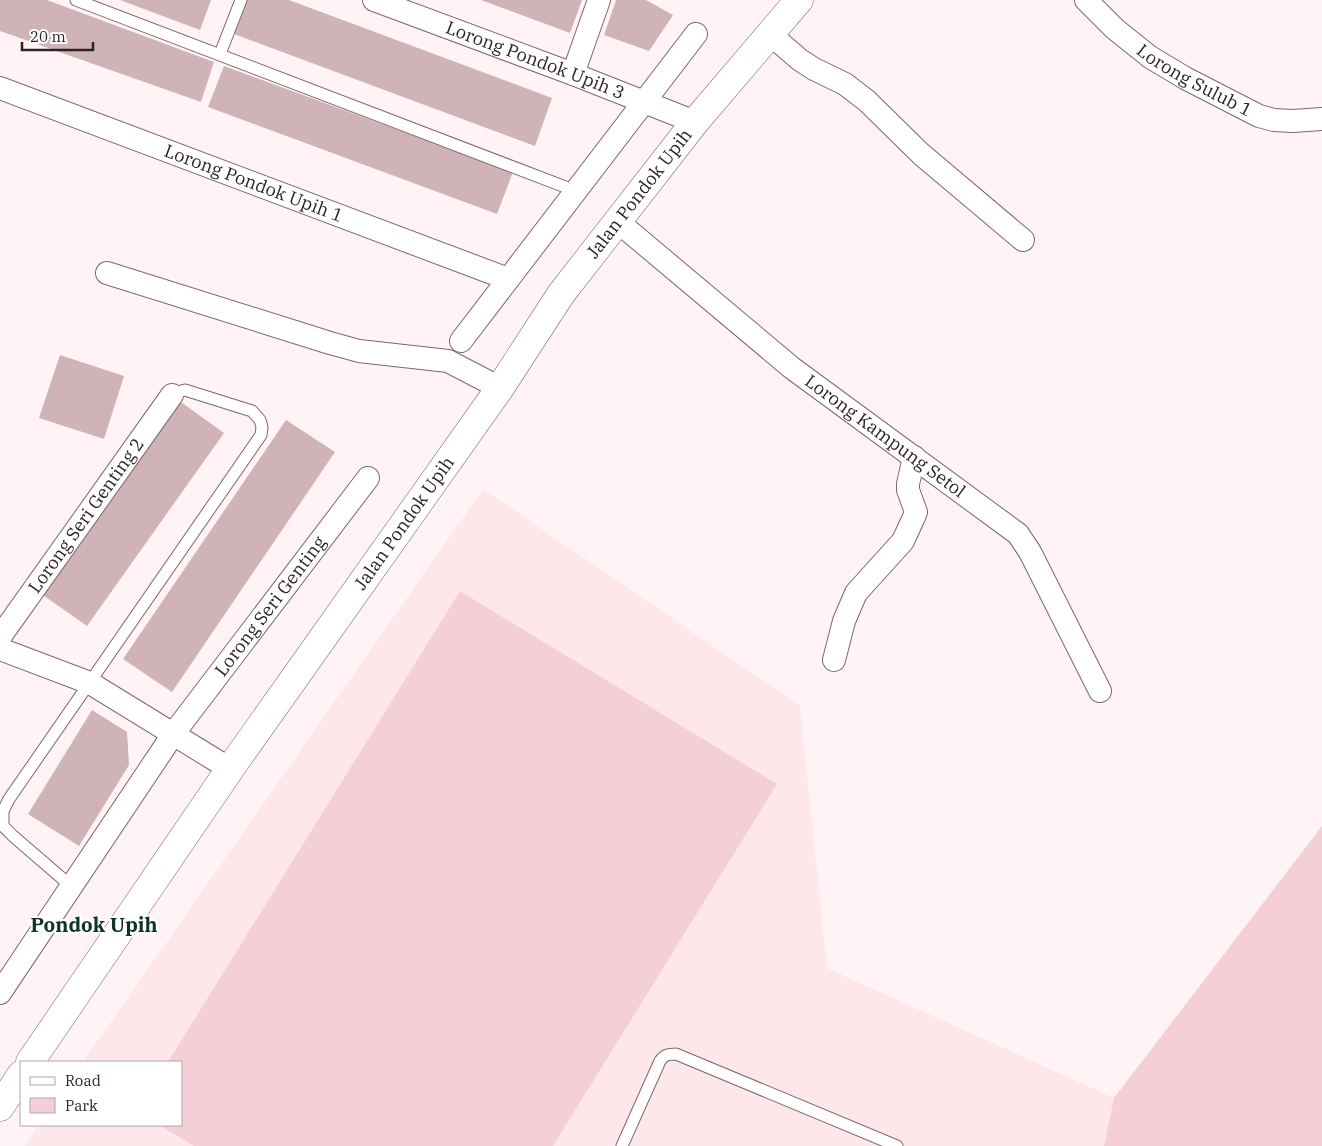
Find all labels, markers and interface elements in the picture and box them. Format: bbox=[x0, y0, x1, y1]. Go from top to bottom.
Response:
street label: Lorong Pondok Upih 3 bbox=[443, 16, 628, 104]
scale bar bbox=[22, 20, 94, 52]
text: 20 m bbox=[30, 27, 66, 46]
street label: Lorong Sulub 1 bbox=[1132, 39, 1256, 121]
street label: Jalan Pondok Upih bbox=[581, 124, 697, 263]
street label: Lorong Pondok Upih 1 bbox=[161, 139, 346, 227]
street label: Lorong Kampung Setol bbox=[800, 369, 970, 503]
street label: Lorong Seri Genting 2 bbox=[23, 433, 149, 597]
street label: Jalan Pondok Upih bbox=[349, 452, 459, 594]
street label: Lorong Seri Genting bbox=[209, 531, 331, 681]
district label: Pondok Upih bbox=[30, 911, 158, 938]
legend bbox=[20, 1061, 182, 1126]
text: Road bbox=[65, 1071, 101, 1090]
text: Park bbox=[65, 1096, 98, 1115]

